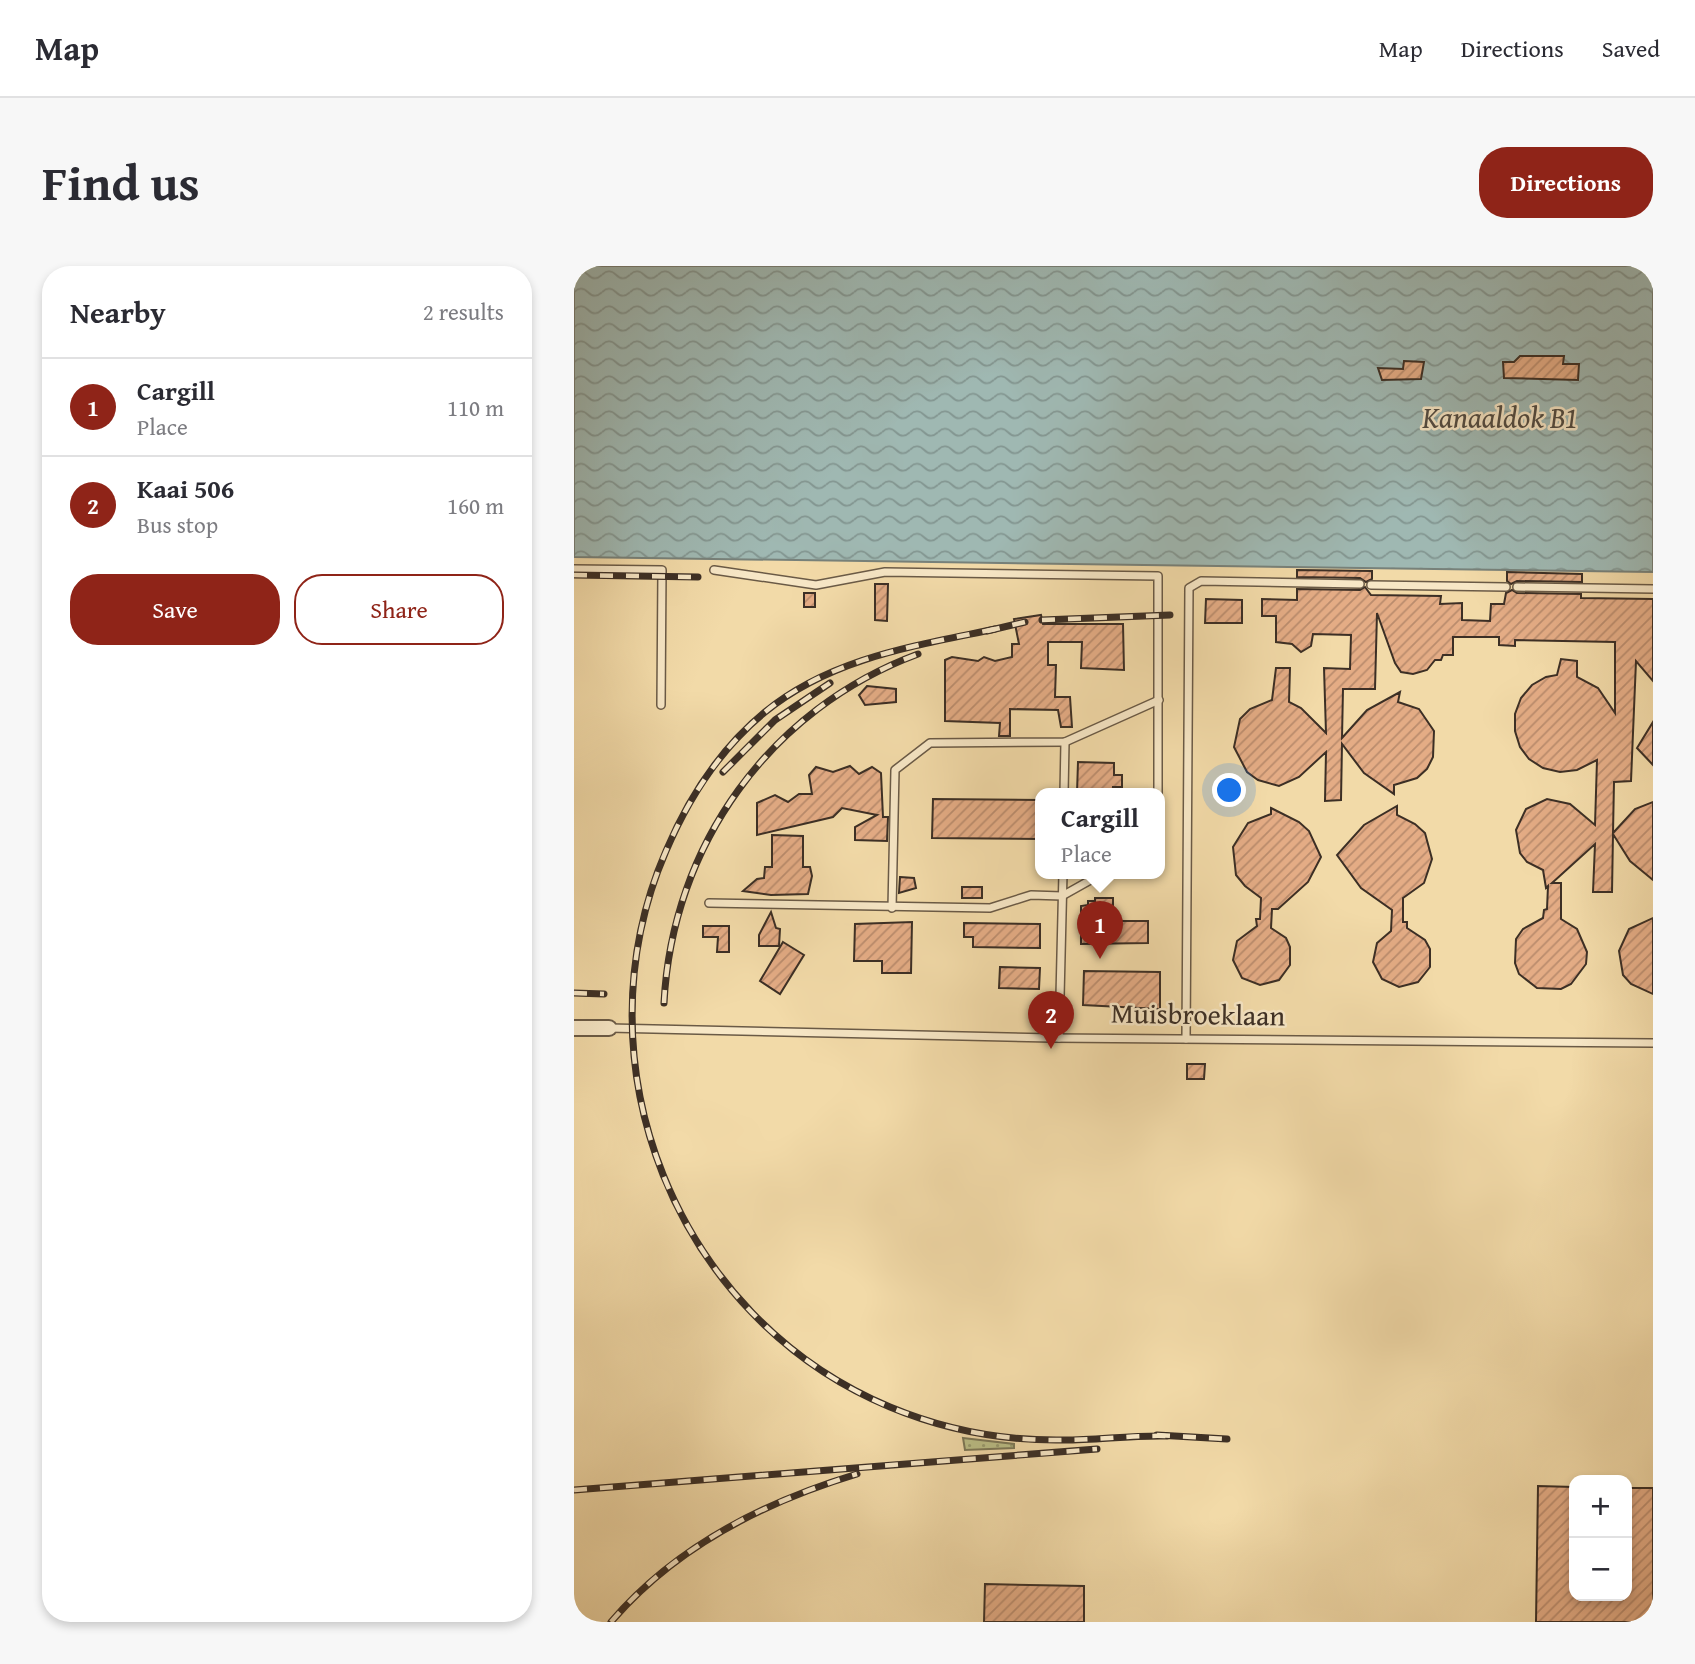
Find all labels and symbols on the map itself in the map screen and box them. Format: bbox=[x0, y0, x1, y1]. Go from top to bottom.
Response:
water label: Kanaaldok B1 bbox=[1421, 395, 1578, 439]
your location bbox=[1212, 773, 1246, 807]
pin: 1 bbox=[1077, 901, 1123, 959]
pin: 2 bbox=[1028, 991, 1074, 1049]
street label: Muisbroeklaan bbox=[1110, 991, 1286, 1036]

